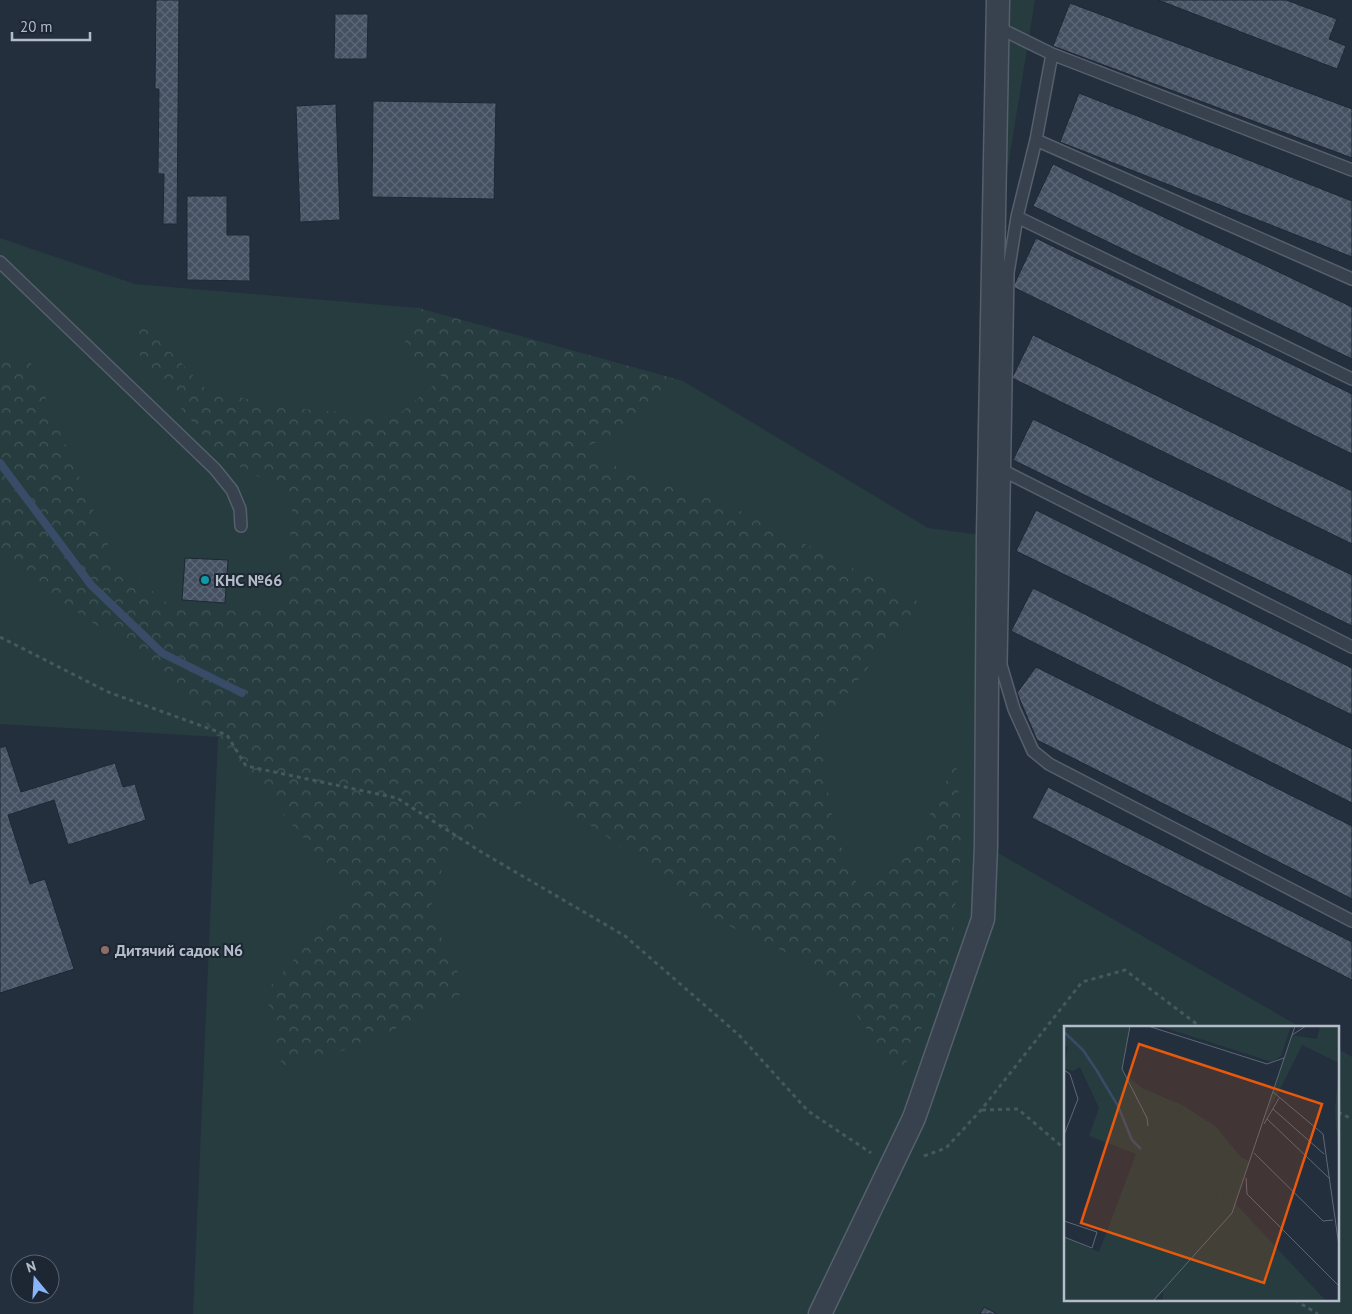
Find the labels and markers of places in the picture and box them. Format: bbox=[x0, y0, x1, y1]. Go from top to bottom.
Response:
place label: КНС №66 bbox=[215, 570, 282, 590]
marker: КНС №66 bbox=[199, 574, 211, 586]
place label: Дитячий садок N6 bbox=[115, 940, 243, 960]
marker: Дитячий садок N6 bbox=[99, 944, 111, 956]

